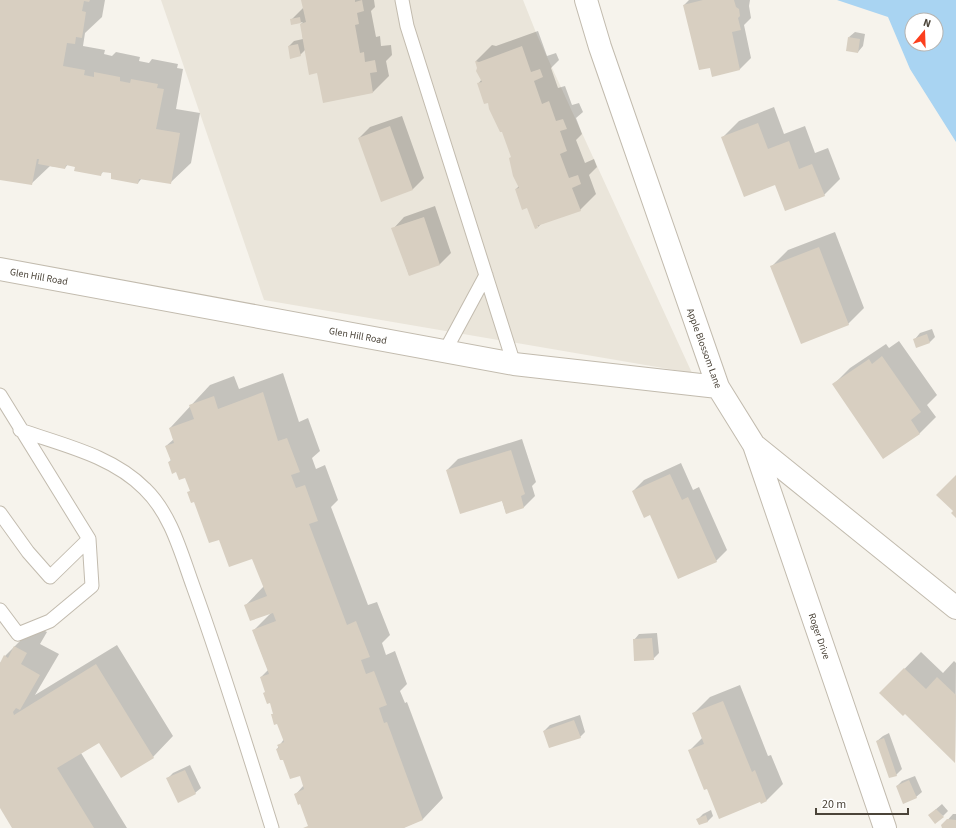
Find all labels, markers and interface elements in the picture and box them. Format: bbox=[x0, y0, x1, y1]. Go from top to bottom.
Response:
north arrow bbox=[904, 12, 944, 52]
text: N bbox=[921, 15, 933, 31]
street label: Glen Hill Road bbox=[9, 265, 69, 289]
street label: Apple Blossom Lane bbox=[683, 306, 725, 390]
street label: Glen Hill Road bbox=[328, 324, 388, 348]
street label: Roger Drive bbox=[805, 611, 834, 661]
scale bar bbox=[816, 790, 908, 816]
text: 20 m bbox=[822, 796, 846, 813]

